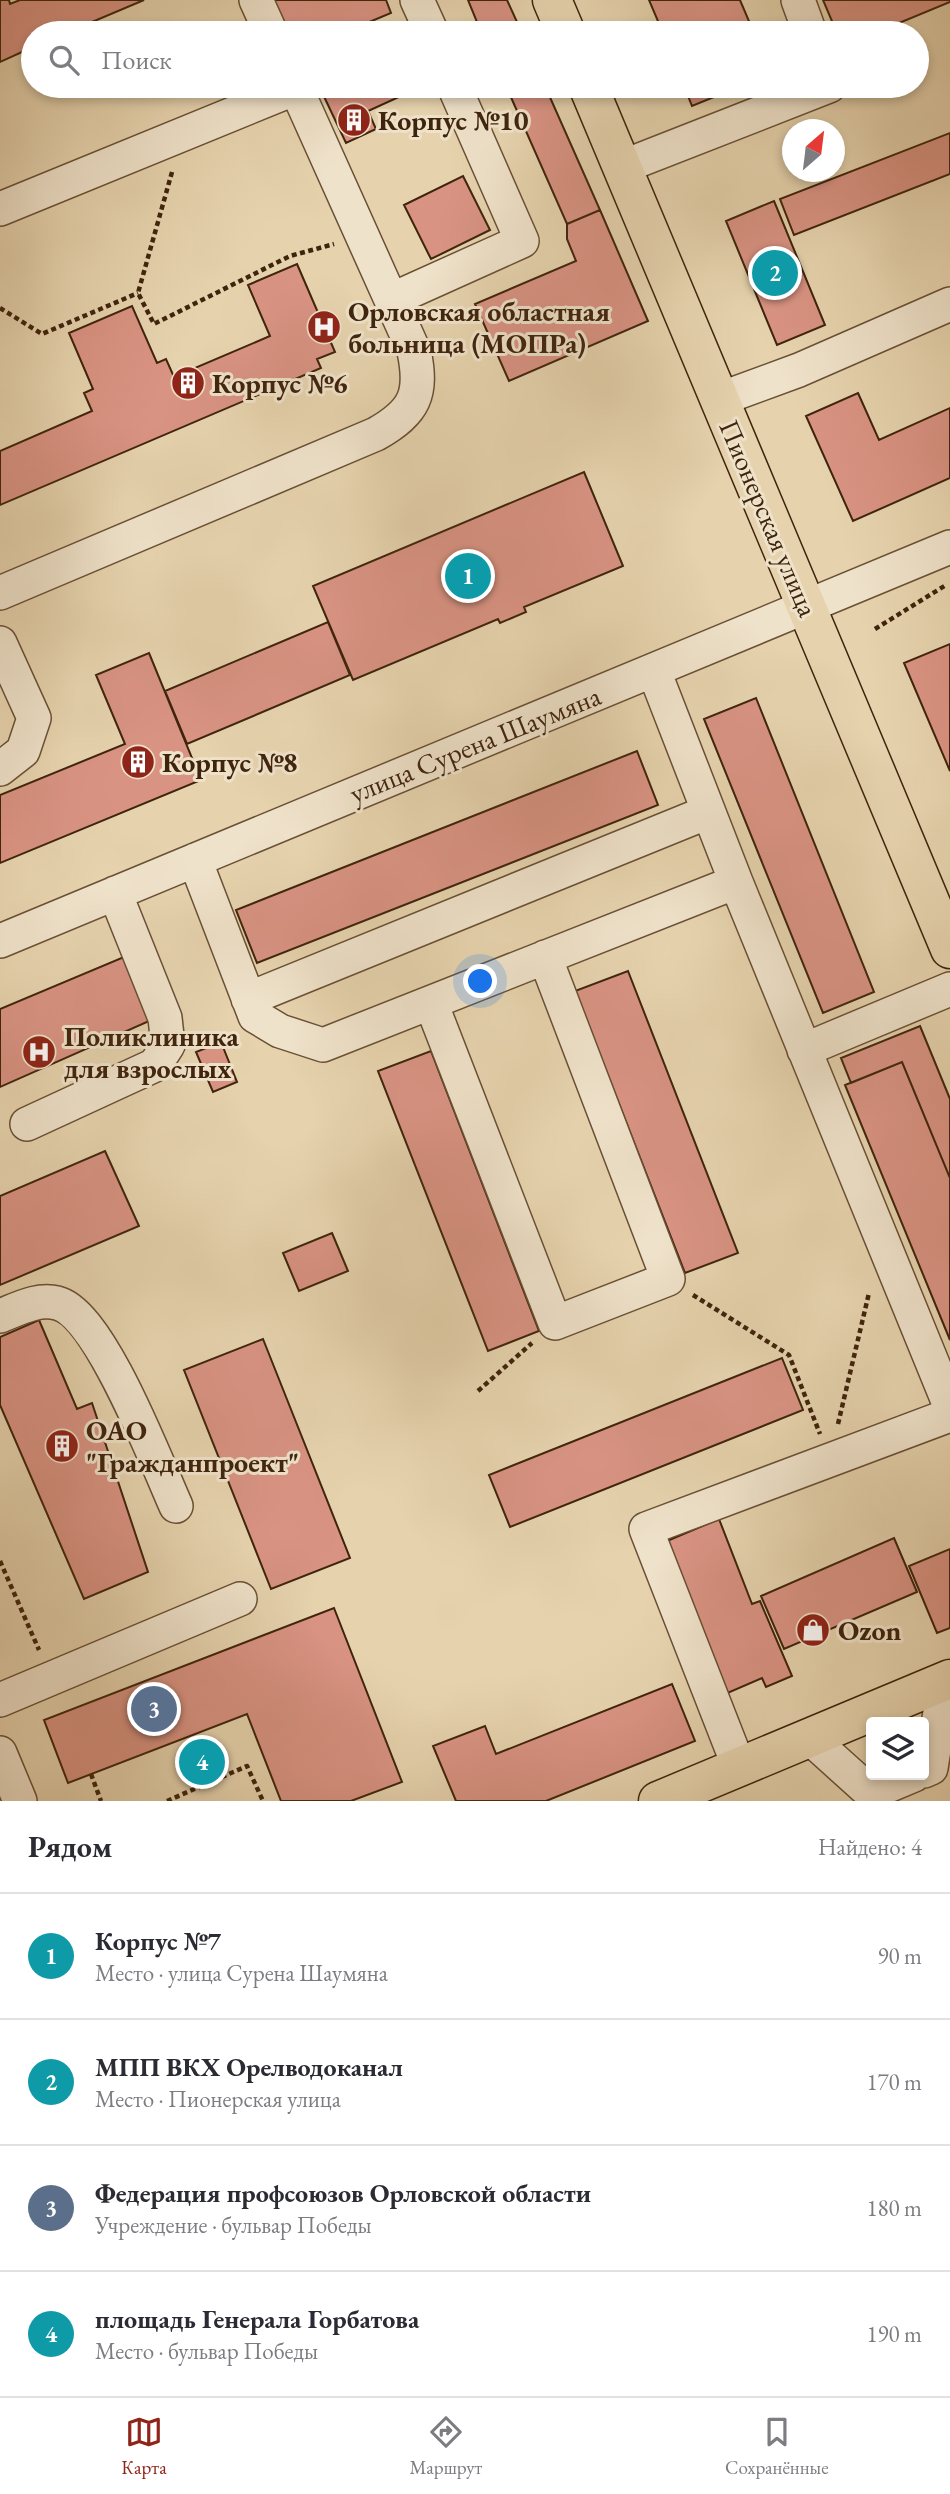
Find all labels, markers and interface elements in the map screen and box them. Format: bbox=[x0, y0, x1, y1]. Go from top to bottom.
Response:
search box bbox=[21, 21, 929, 98]
icon: search bbox=[45, 41, 83, 79]
text: Поиск bbox=[101, 43, 172, 77]
building icon: Корпус №10 bbox=[335, 101, 373, 139]
place label: Корпус №10 bbox=[378, 102, 529, 138]
north arrow bbox=[782, 119, 845, 182]
pin: 2 bbox=[752, 247, 798, 299]
place label: Орловская областная больница (МОПРа) bbox=[348, 293, 610, 361]
hospital icon: Орловская областная больница (МОПРа) bbox=[305, 308, 343, 346]
building icon: Корпус №6 bbox=[169, 364, 207, 402]
place label: Корпус №6 bbox=[212, 365, 348, 401]
street label: Пионерская улица bbox=[711, 414, 827, 623]
pin: 1 bbox=[445, 550, 491, 602]
street label: улица Сурена Шаумяна bbox=[344, 677, 607, 811]
building icon: Корпус №8 bbox=[119, 743, 157, 781]
place label: Корпус №8 bbox=[162, 744, 298, 780]
your location bbox=[463, 964, 497, 998]
place label: Поликлиника для взрослых bbox=[64, 1018, 239, 1086]
hospital icon: Поликлиника для взрослых bbox=[20, 1033, 58, 1071]
place label: ОАО "Гражданпроект" bbox=[86, 1412, 299, 1480]
building icon: ОАО "Гражданпроект" bbox=[43, 1427, 81, 1465]
shop icon: Ozon bbox=[794, 1611, 832, 1649]
place label: Ozon bbox=[838, 1612, 902, 1648]
pin: 3 bbox=[131, 1683, 177, 1735]
map controls bbox=[866, 1717, 929, 1780]
button: layers bbox=[866, 1717, 929, 1780]
pin: 4 bbox=[179, 1736, 225, 1788]
text: Рядом bbox=[28, 1827, 112, 1866]
text: Найдено: 4 bbox=[818, 1832, 922, 1862]
text: Корпус №7 bbox=[95, 1924, 221, 1958]
text: 1 bbox=[45, 1941, 57, 1971]
text: 90 m bbox=[877, 1941, 922, 1971]
text: Место · улица Сурена Шаумяна bbox=[95, 1958, 388, 1988]
text: МПП ВКХ Орелводоканал bbox=[95, 2050, 403, 2084]
text: 2 bbox=[45, 2067, 57, 2097]
text: 170 m bbox=[866, 2067, 922, 2097]
text: Место · Пионерская улица bbox=[95, 2084, 341, 2114]
text: Федерация профсоюзов Орловской области bbox=[95, 2176, 591, 2210]
text: 3 bbox=[45, 2193, 57, 2223]
text: 180 m bbox=[866, 2193, 922, 2223]
text: Учреждение · бульвар Победы bbox=[95, 2210, 371, 2240]
text: площадь Генерала Горбатова bbox=[95, 2302, 419, 2336]
text: 4 bbox=[45, 2319, 57, 2349]
text: 190 m bbox=[866, 2319, 922, 2349]
text: Место · бульвар Победы bbox=[95, 2336, 318, 2366]
tab: Карта bbox=[121, 2413, 167, 2480]
tab: Маршрут bbox=[409, 2413, 482, 2480]
tab: Сохранённые bbox=[725, 2413, 829, 2480]

